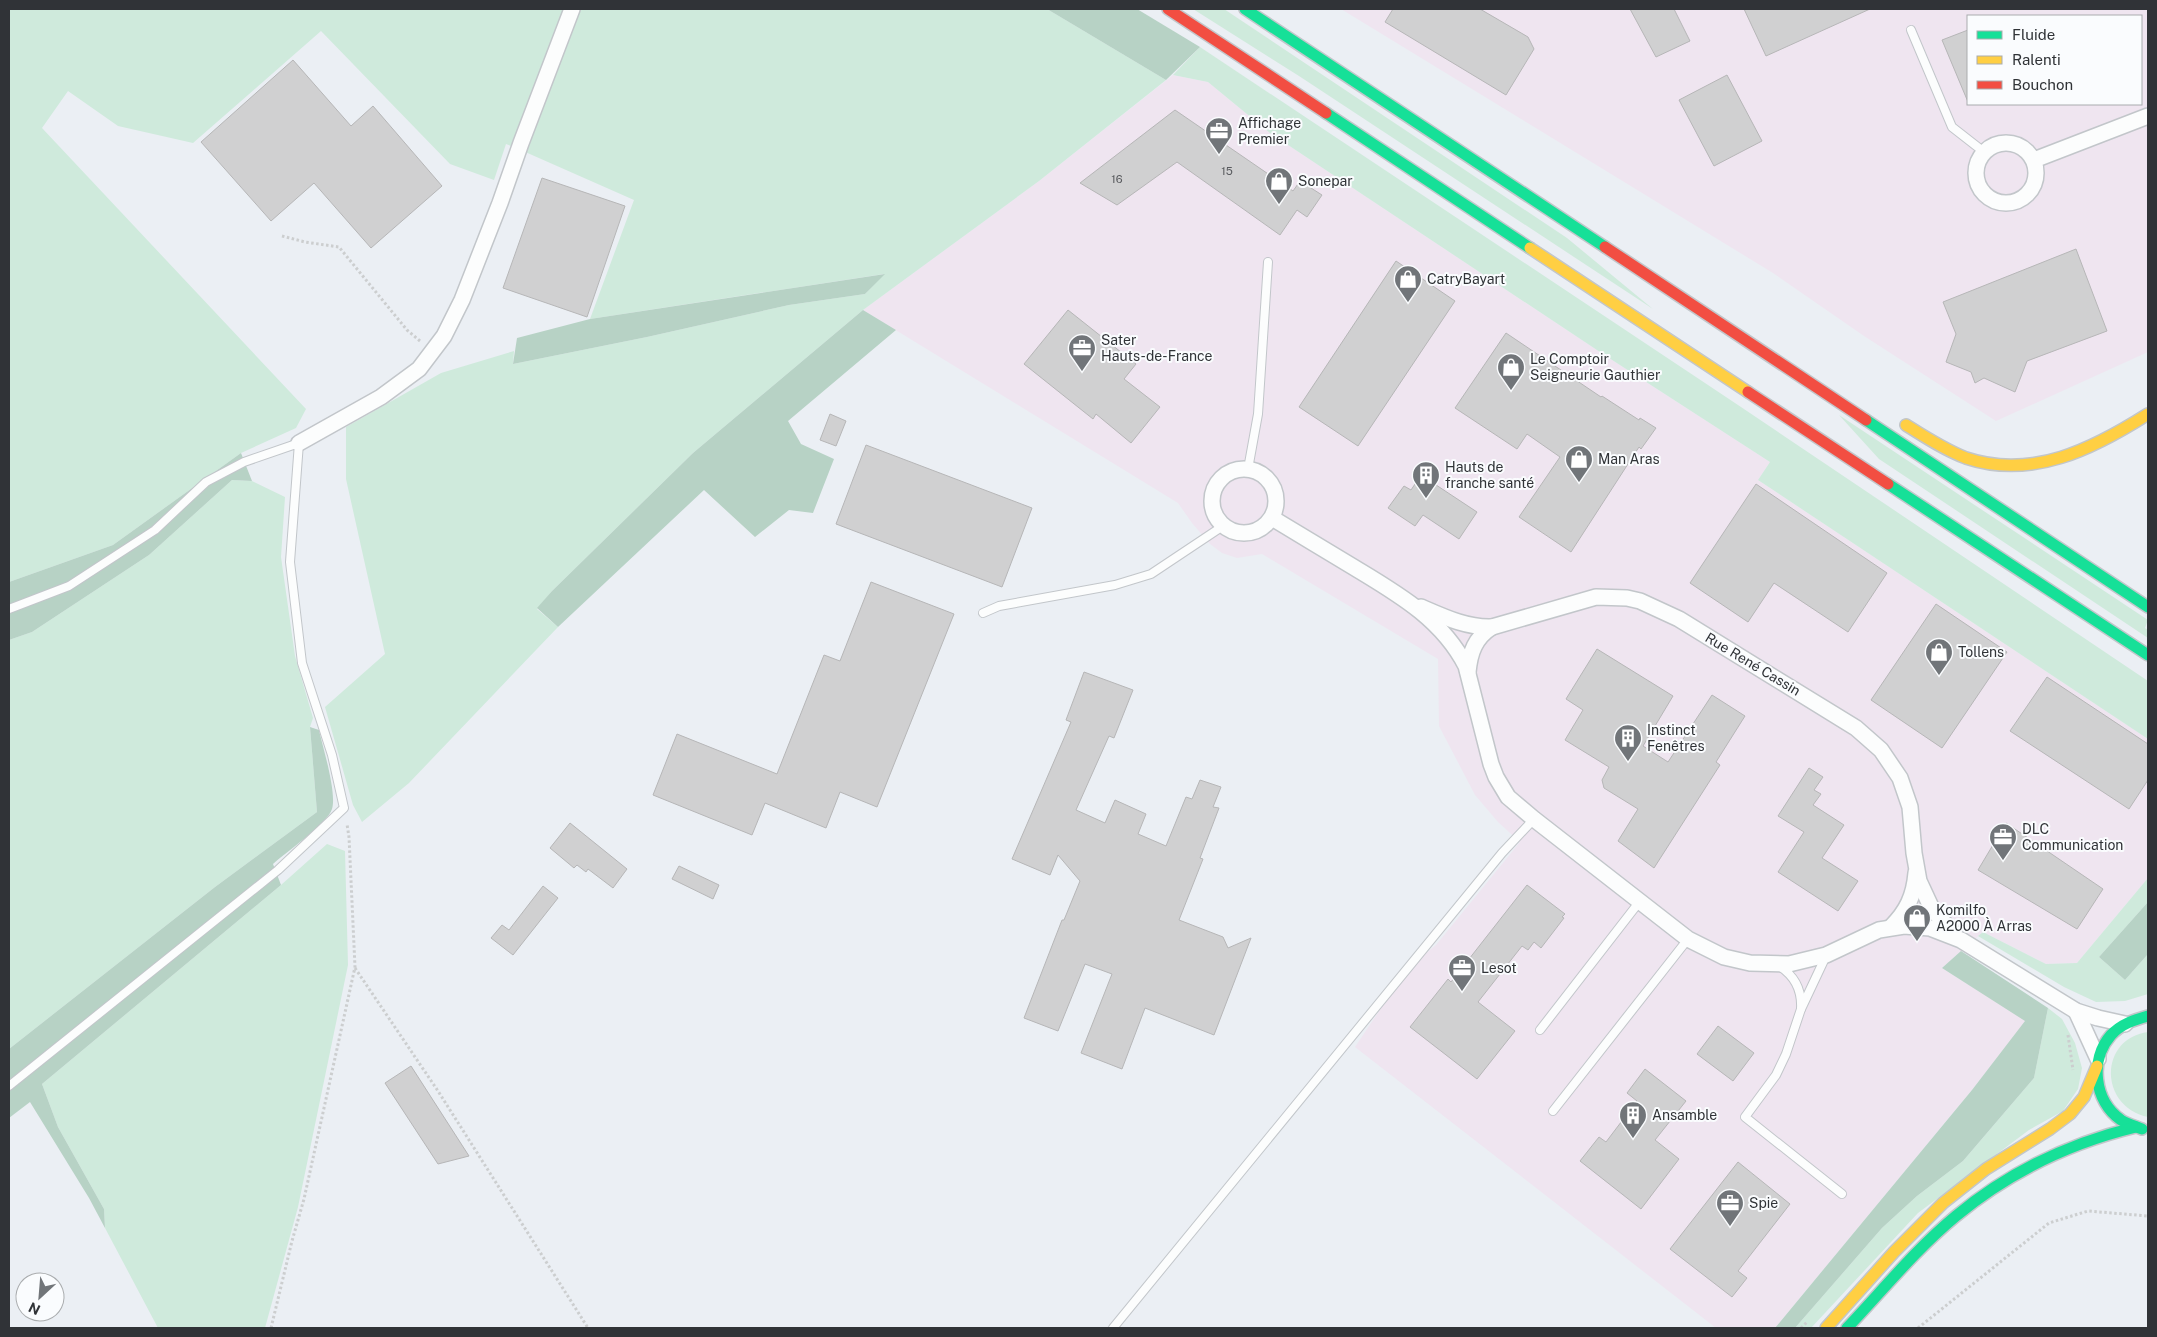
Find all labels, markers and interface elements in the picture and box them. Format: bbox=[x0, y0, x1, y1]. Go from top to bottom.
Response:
legend bbox=[1967, 15, 2142, 105]
text: Fluide bbox=[2012, 26, 2055, 43]
text: Ralenti bbox=[2012, 51, 2061, 68]
text: Bouchon bbox=[2012, 76, 2073, 93]
place label: Affichage Premier bbox=[1238, 115, 1301, 147]
office icon: Affichage Premier bbox=[1204, 116, 1234, 155]
house number: 15 bbox=[1221, 165, 1233, 177]
shop icon: Sonepar bbox=[1264, 166, 1294, 205]
house number: 16 bbox=[1111, 173, 1123, 185]
place label: Sonepar bbox=[1298, 173, 1353, 189]
shop icon: CatryBayart bbox=[1393, 264, 1423, 303]
place label: CatryBayart bbox=[1427, 271, 1505, 287]
place label: Sater Hauts-de-France bbox=[1101, 332, 1213, 364]
office icon: Sater Hauts-de-France bbox=[1067, 333, 1097, 372]
place label: Le Comptoir Seigneurie Gauthier bbox=[1530, 351, 1660, 383]
shop icon: Le Comptoir Seigneurie Gauthier bbox=[1496, 352, 1526, 391]
shop icon: Man Aras bbox=[1564, 444, 1594, 483]
place label: Man Aras bbox=[1598, 451, 1660, 467]
place label: Hauts de franche santé bbox=[1445, 459, 1534, 491]
building icon: Hauts de franche santé bbox=[1411, 460, 1441, 499]
street label: Rue René Cassin bbox=[1702, 629, 1804, 699]
shop icon: Tollens bbox=[1924, 637, 1954, 676]
place label: Tollens bbox=[1958, 644, 2004, 660]
place label: Instinct Fenêtres bbox=[1647, 722, 1705, 754]
building icon: Instinct Fenêtres bbox=[1613, 723, 1643, 762]
place label: DLC Communication bbox=[2022, 821, 2123, 853]
office icon: DLC Communication bbox=[1988, 822, 2018, 861]
place label: Komilfo A2000 À Arras bbox=[1936, 902, 2032, 934]
shop icon: Komilfo A2000 À Arras bbox=[1902, 903, 1932, 942]
office icon: Lesot bbox=[1447, 953, 1477, 992]
place label: Lesot bbox=[1481, 960, 1517, 976]
building icon: Ansamble bbox=[1618, 1100, 1648, 1139]
place label: Ansamble bbox=[1652, 1107, 1717, 1123]
office icon: Spie bbox=[1715, 1188, 1745, 1227]
place label: Spie bbox=[1749, 1195, 1778, 1211]
north arrow bbox=[15, 1272, 65, 1322]
text: N bbox=[26, 1299, 43, 1318]

